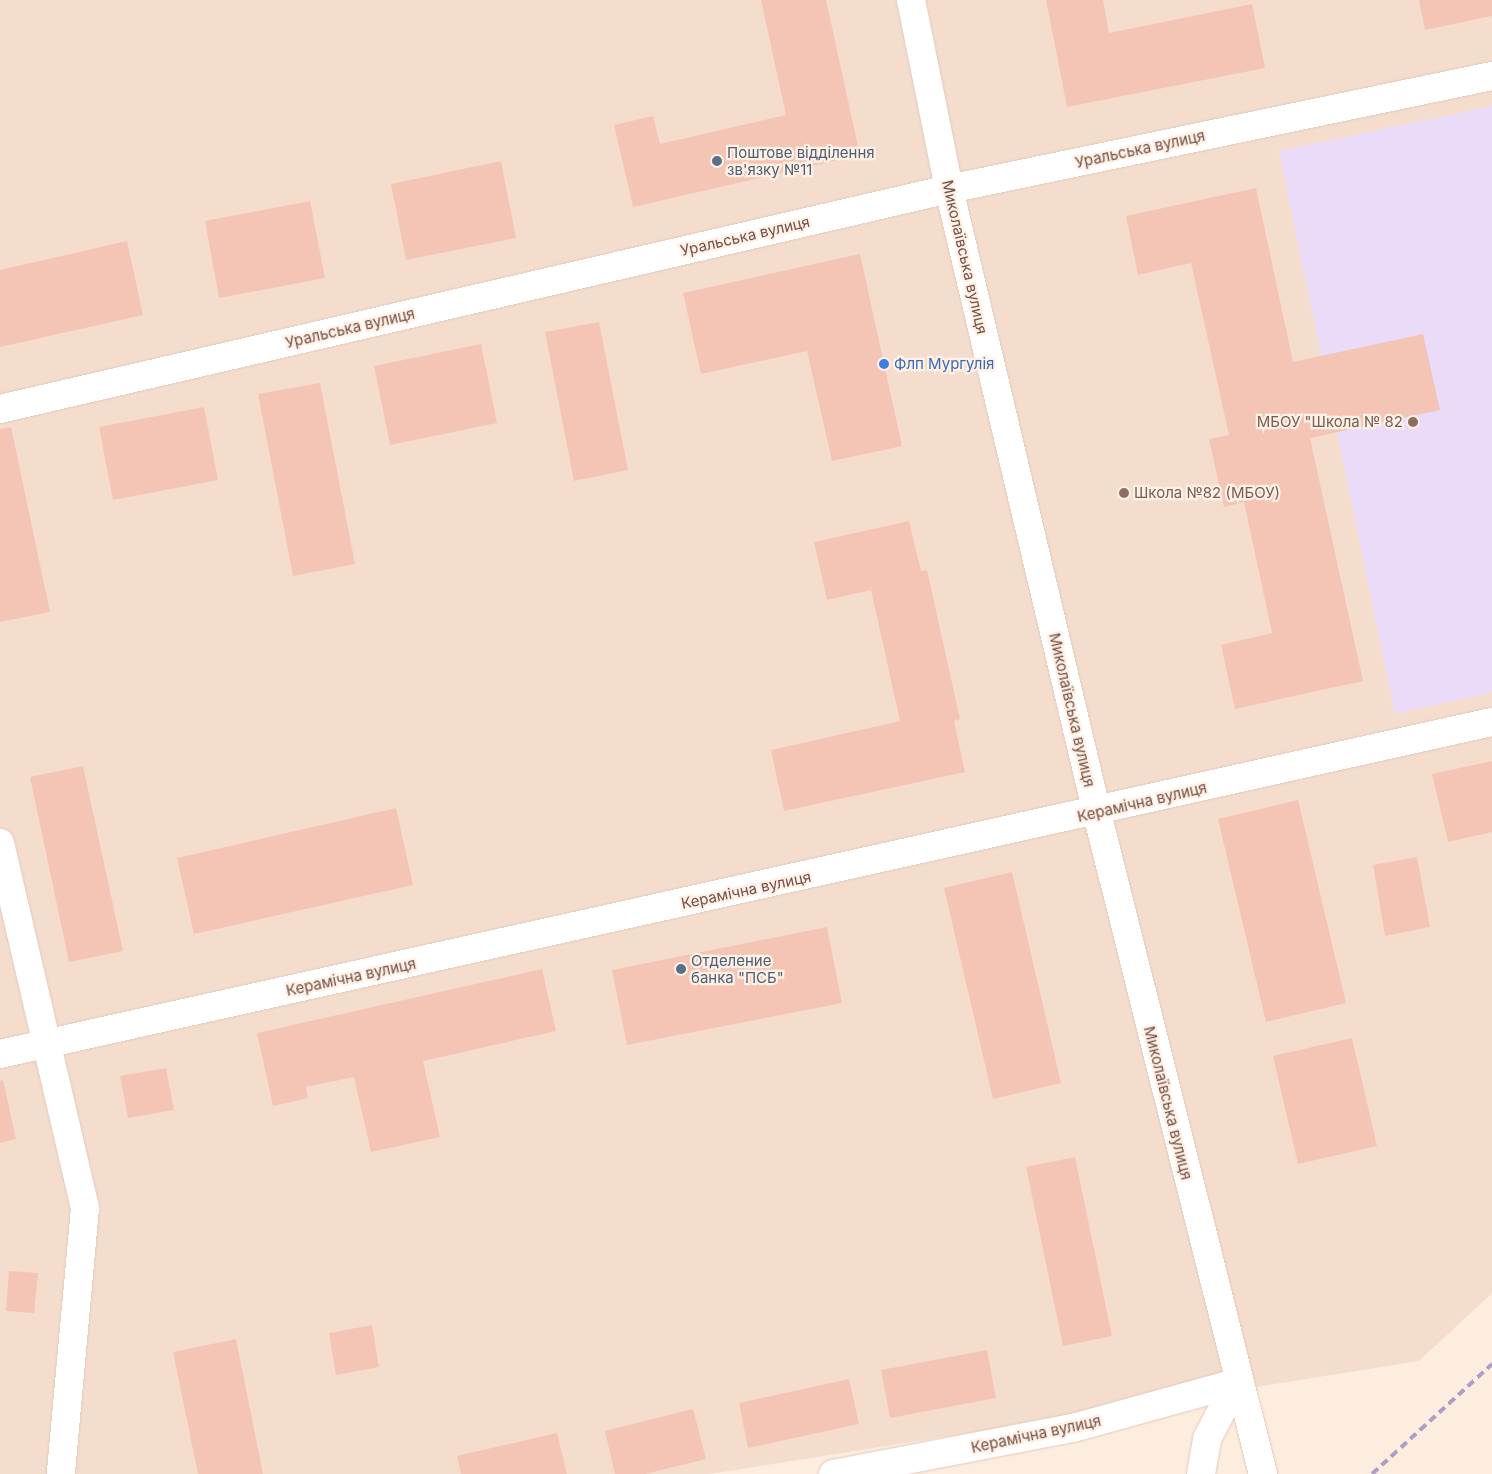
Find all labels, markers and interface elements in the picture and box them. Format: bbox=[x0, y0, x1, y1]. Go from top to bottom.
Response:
street label: Уральська вулиця bbox=[1073, 126, 1207, 172]
place label: Поштове відділення зв'язку №11 bbox=[727, 143, 875, 178]
marker: Поштове відділення зв'язку №11 bbox=[711, 155, 723, 167]
street label: Миколаївська вулиця bbox=[939, 178, 991, 336]
street label: Уральська вулиця bbox=[679, 212, 811, 260]
street label: Уральська вулиця bbox=[284, 304, 416, 352]
place label: Флп Мургулія bbox=[894, 355, 994, 373]
marker: Флп Мургулія bbox=[878, 358, 890, 370]
place label: МБОУ "Школа № 82 bbox=[1257, 413, 1403, 431]
marker: МБОУ "Школа № 82 bbox=[1407, 416, 1419, 428]
place label: Школа №82 (МБОУ) bbox=[1134, 484, 1280, 502]
marker: Школа №82 (МБОУ) bbox=[1118, 487, 1130, 499]
street label: Миколаївська вулиця bbox=[1046, 631, 1098, 789]
street label: Керамічна вулиця bbox=[1076, 778, 1208, 826]
street label: Керамічна вулиця bbox=[679, 867, 813, 913]
place label: Отделение банка "ПСБ" bbox=[691, 951, 784, 986]
street label: Керамічна вулиця bbox=[284, 954, 418, 1000]
marker: Отделение банка "ПСБ" bbox=[675, 963, 687, 975]
street label: Миколаївська вулиця bbox=[1140, 1024, 1196, 1182]
street label: Керамічна вулиця bbox=[969, 1411, 1103, 1457]

